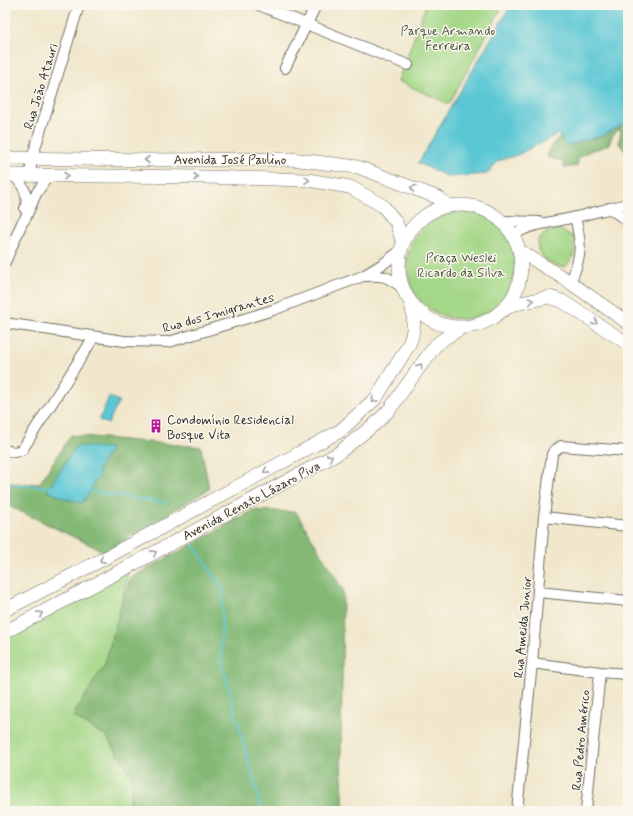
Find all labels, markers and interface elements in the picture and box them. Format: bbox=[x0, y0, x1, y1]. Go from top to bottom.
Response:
park label: Parque Armando Ferreira bbox=[401, 23, 495, 55]
street label: Rua João Atauri bbox=[20, 41, 63, 131]
street label: Avenida José Paulino bbox=[174, 152, 287, 169]
one-way arrow bbox=[144, 156, 150, 164]
one-way arrow bbox=[63, 172, 69, 180]
one-way arrow bbox=[193, 173, 199, 181]
one-way arrow bbox=[304, 175, 310, 184]
one-way arrow bbox=[409, 185, 416, 193]
park label: Praça Weslei Ricardo da Silva bbox=[417, 250, 505, 282]
street label: Rua dos Imigrantes bbox=[161, 289, 276, 338]
one-way arrow bbox=[528, 297, 534, 305]
one-way arrow bbox=[591, 317, 598, 325]
one-way arrow bbox=[415, 363, 422, 370]
one-way arrow bbox=[371, 395, 378, 403]
place label: Condomínio Residencial Bosque Vita bbox=[167, 412, 294, 444]
building icon: Condomínio Residencial Bosque Vita bbox=[148, 418, 164, 434]
one-way arrow bbox=[326, 455, 333, 462]
street label: Avenida Renato Lázaro Piva bbox=[180, 458, 324, 545]
one-way arrow bbox=[263, 467, 270, 474]
one-way arrow bbox=[150, 550, 158, 557]
one-way arrow bbox=[99, 555, 107, 562]
street label: Rua Ameida Junior bbox=[511, 575, 536, 679]
one-way arrow bbox=[35, 611, 43, 618]
street label: Rua Pedro Américo bbox=[569, 689, 594, 791]

